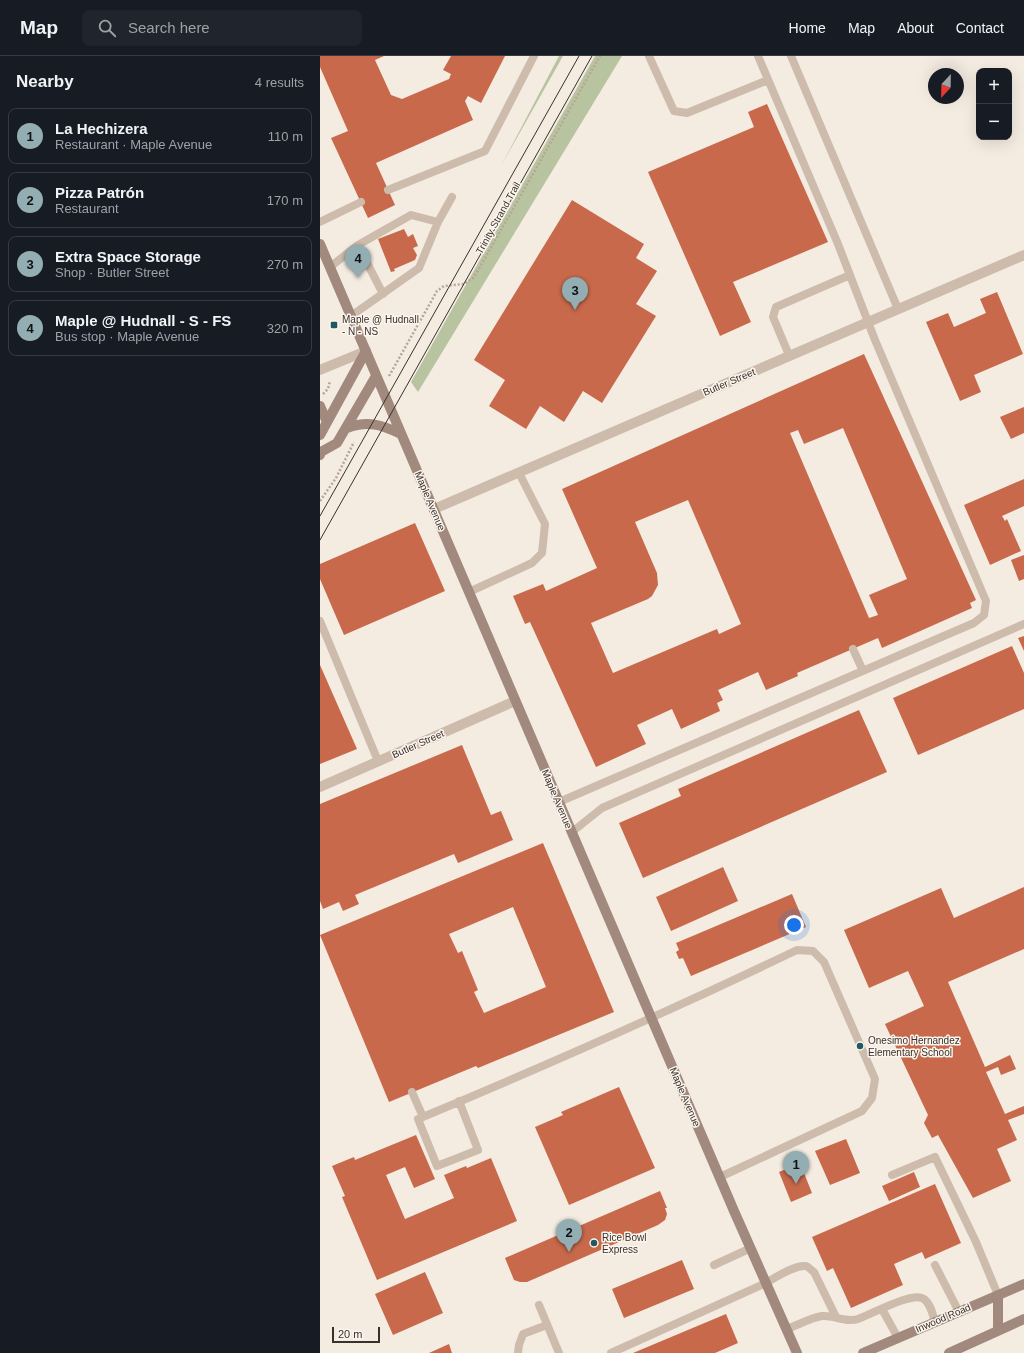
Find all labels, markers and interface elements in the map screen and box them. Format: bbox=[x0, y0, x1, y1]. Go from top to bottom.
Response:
search box bbox=[82, 10, 362, 46]
text: Map bbox=[20, 17, 58, 38]
icon: search bbox=[96, 17, 118, 39]
text: Search here bbox=[128, 19, 210, 36]
text: Home bbox=[789, 20, 826, 36]
text: Map bbox=[848, 20, 875, 36]
text: About bbox=[897, 20, 934, 36]
text: Contact bbox=[956, 20, 1004, 36]
north arrow bbox=[928, 68, 964, 104]
map controls bbox=[976, 68, 1012, 140]
button: + bbox=[976, 68, 1012, 104]
text: Nearby bbox=[16, 72, 74, 91]
text: 4 results bbox=[255, 75, 304, 90]
button: − bbox=[976, 104, 1012, 140]
text: La Hechizera bbox=[55, 120, 148, 137]
text: 1 bbox=[26, 129, 34, 144]
text: 110 m bbox=[268, 129, 303, 144]
text: Restaurant · Maple Avenue bbox=[55, 137, 212, 152]
street label: Trinity Strand Trail bbox=[474, 180, 522, 256]
text: Pizza Patrón bbox=[55, 184, 144, 201]
text: 2 bbox=[26, 193, 34, 208]
text: 170 m bbox=[267, 193, 303, 208]
text: Restaurant bbox=[55, 201, 119, 216]
pin: 4 bbox=[345, 245, 371, 278]
text: Extra Space Storage bbox=[55, 248, 201, 265]
text: 3 bbox=[26, 257, 34, 272]
text: 270 m bbox=[267, 257, 303, 272]
text: Shop · Butler Street bbox=[55, 265, 169, 280]
pin: 3 bbox=[562, 277, 588, 310]
text: Maple @ Hudnall - S - FS bbox=[55, 312, 231, 329]
place label: Maple @ Hudnall - N - NS bbox=[342, 314, 419, 337]
marker: Maple @ Hudnall - N - NS bbox=[329, 320, 339, 330]
text: 4 bbox=[26, 321, 34, 336]
text: 320 m bbox=[267, 321, 303, 336]
text: Bus stop · Maple Avenue bbox=[55, 329, 199, 344]
street label: Butler Street bbox=[701, 366, 757, 398]
street label: Maple Avenue bbox=[413, 470, 448, 533]
street label: Butler Street bbox=[390, 728, 446, 760]
street label: Maple Avenue bbox=[540, 768, 575, 831]
your location bbox=[784, 915, 804, 935]
place label: Onesimo Hernandez Elementary School bbox=[868, 1035, 960, 1058]
marker: Onesimo Hernandez Elementary School bbox=[855, 1041, 865, 1051]
street label: Maple Avenue bbox=[668, 1066, 703, 1129]
pin: 1 bbox=[783, 1151, 809, 1184]
pin: 2 bbox=[556, 1219, 582, 1252]
place label: Rice Bowl Express bbox=[602, 1232, 646, 1255]
marker: Rice Bowl Express bbox=[589, 1238, 599, 1248]
street label: Inwood Road bbox=[914, 1301, 972, 1335]
scale bar bbox=[332, 1325, 380, 1344]
text: 20 m bbox=[338, 1328, 362, 1340]

